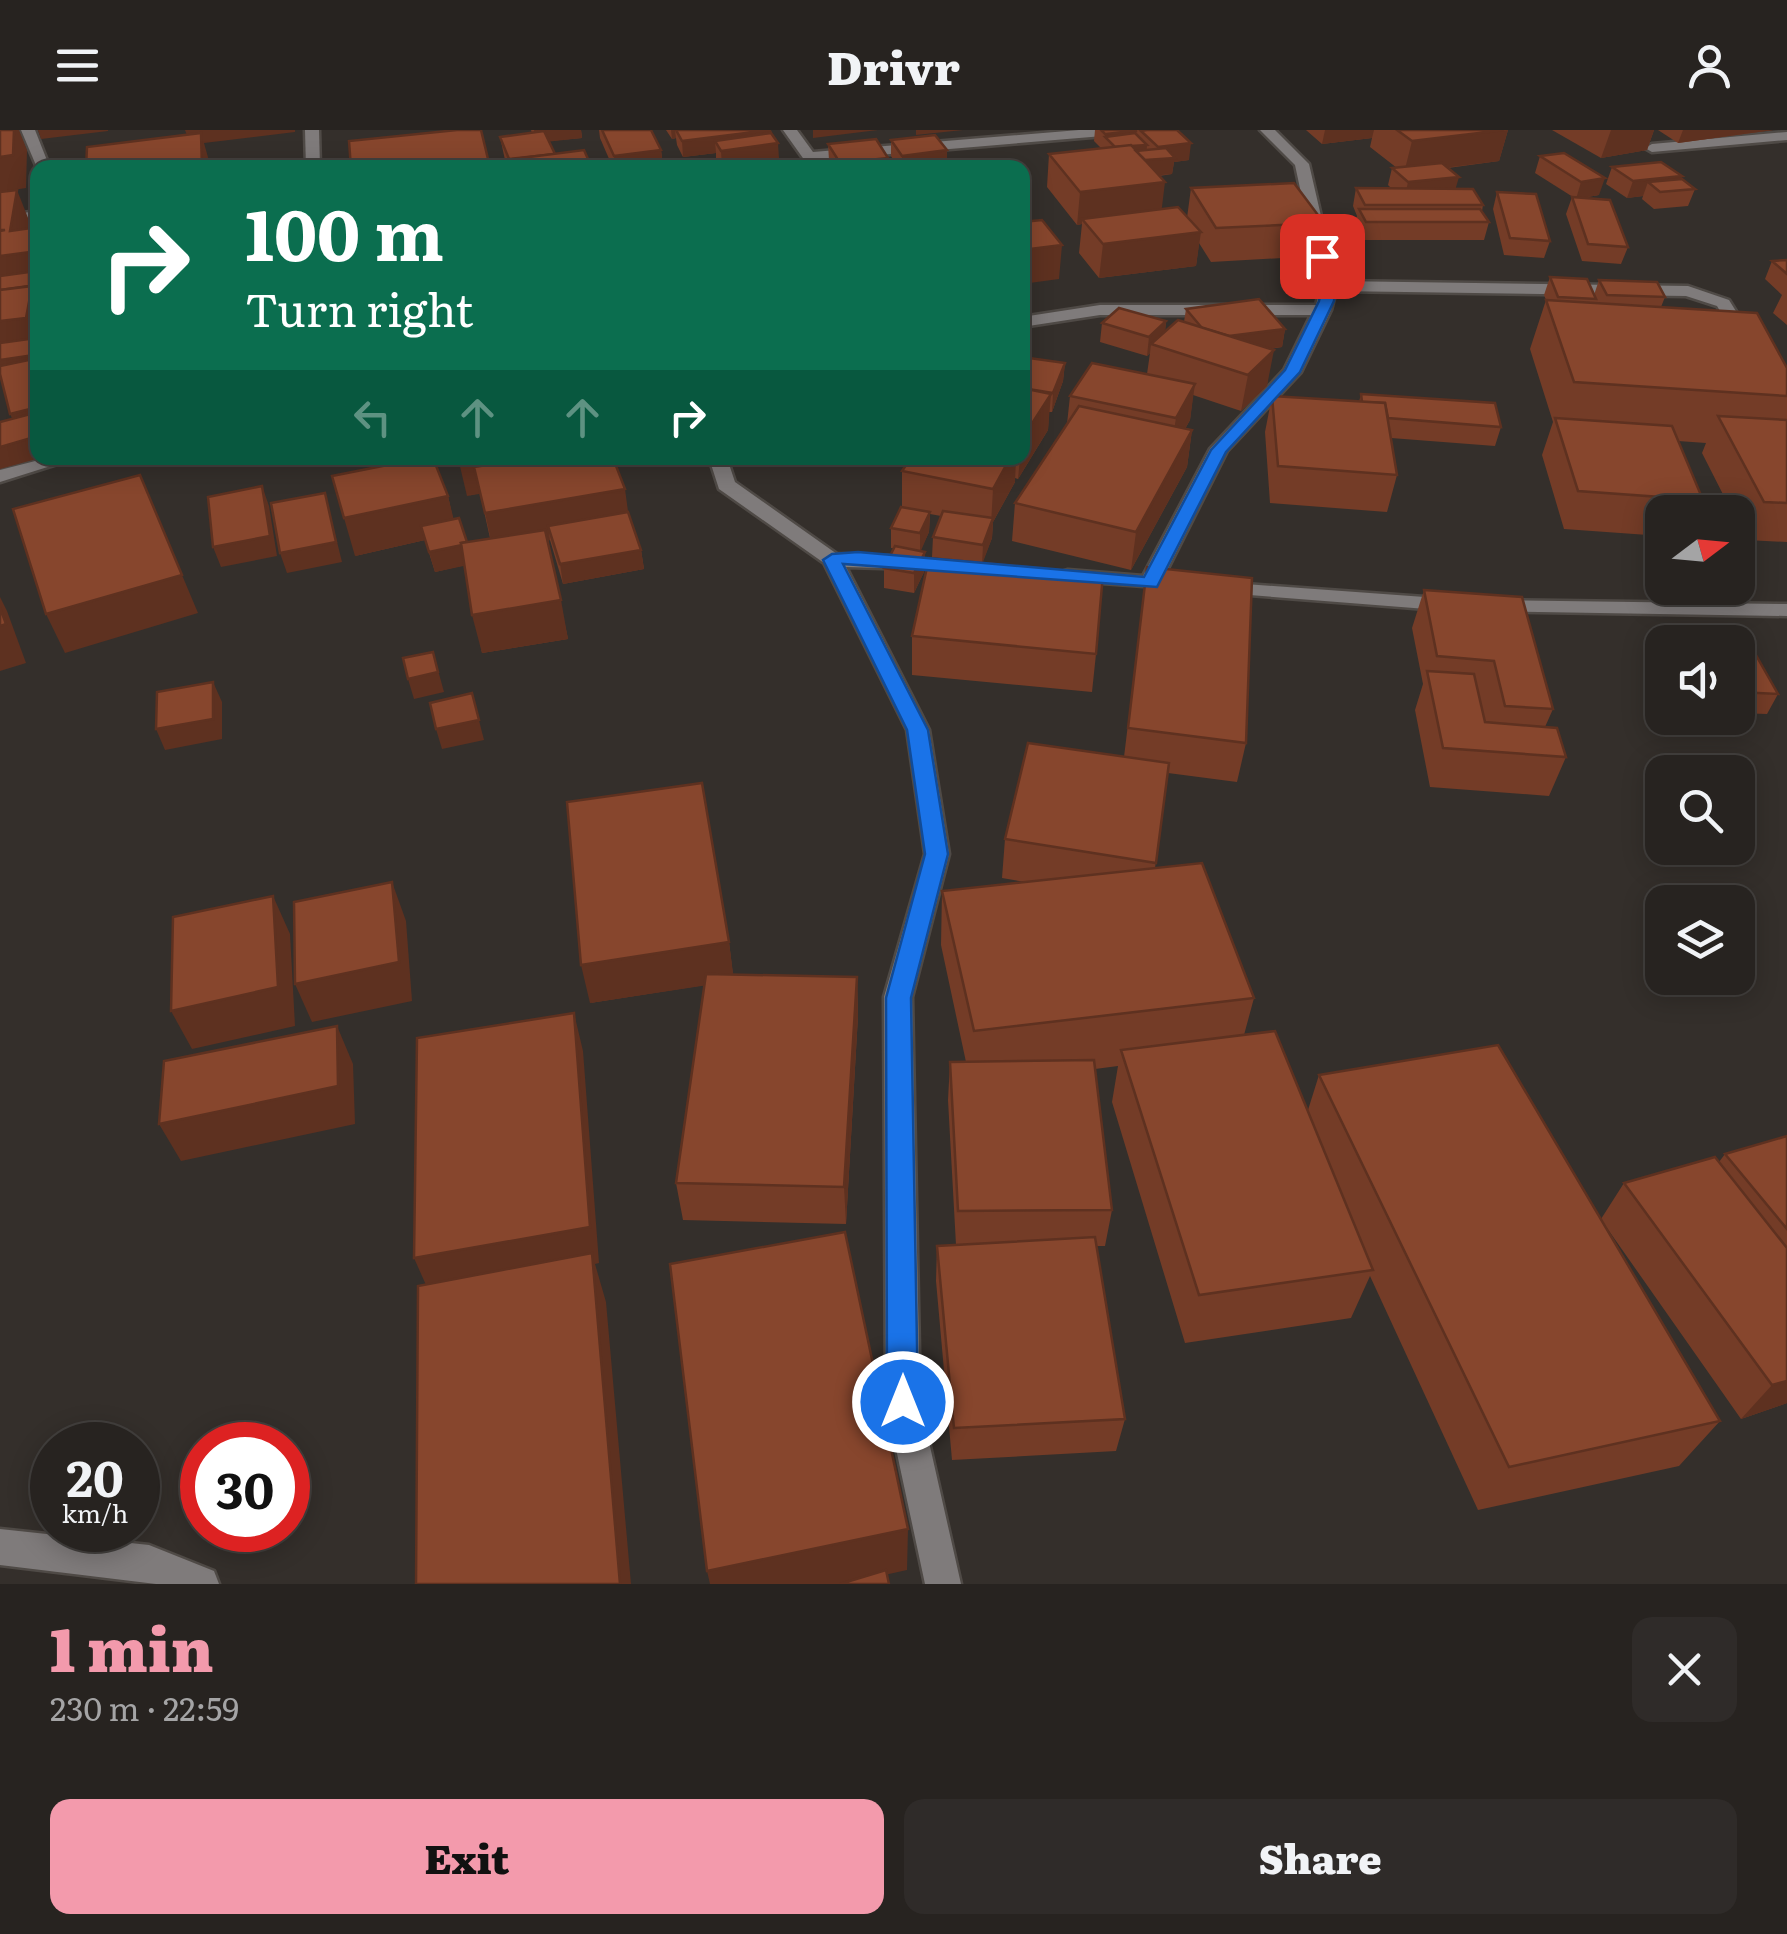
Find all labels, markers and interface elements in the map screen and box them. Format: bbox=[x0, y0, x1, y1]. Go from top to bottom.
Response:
text: Drivr bbox=[827, 32, 960, 99]
icon: menu bbox=[50, 38, 105, 93]
icon: person bbox=[1682, 38, 1737, 93]
text: 100 m bbox=[245, 179, 444, 283]
icon: right bbox=[80, 200, 210, 330]
pin bbox=[1280, 214, 1365, 299]
icon: arrive bbox=[1295, 229, 1350, 284]
text: Turn right bbox=[245, 274, 473, 341]
icon: left bbox=[345, 390, 400, 445]
icon: ahead bbox=[450, 390, 505, 445]
icon: ahead bbox=[555, 390, 610, 445]
icon: right bbox=[660, 390, 715, 445]
north arrow bbox=[1645, 495, 1755, 605]
map controls bbox=[1645, 495, 1755, 995]
button: sound bbox=[1645, 625, 1755, 735]
button: search bbox=[1645, 755, 1755, 865]
button: layers bbox=[1645, 885, 1755, 995]
position arrow bbox=[851, 1350, 955, 1454]
speed limit sign: 30 bbox=[180, 1422, 310, 1552]
text: 20 bbox=[66, 1438, 124, 1512]
text: km/h bbox=[62, 1494, 128, 1531]
text: 1 min bbox=[50, 1601, 214, 1690]
button: close bbox=[1632, 1617, 1737, 1722]
text: 230 m · 22:59 bbox=[50, 1683, 239, 1731]
button: Exit bbox=[50, 1799, 884, 1914]
button: Share bbox=[904, 1799, 1737, 1914]

